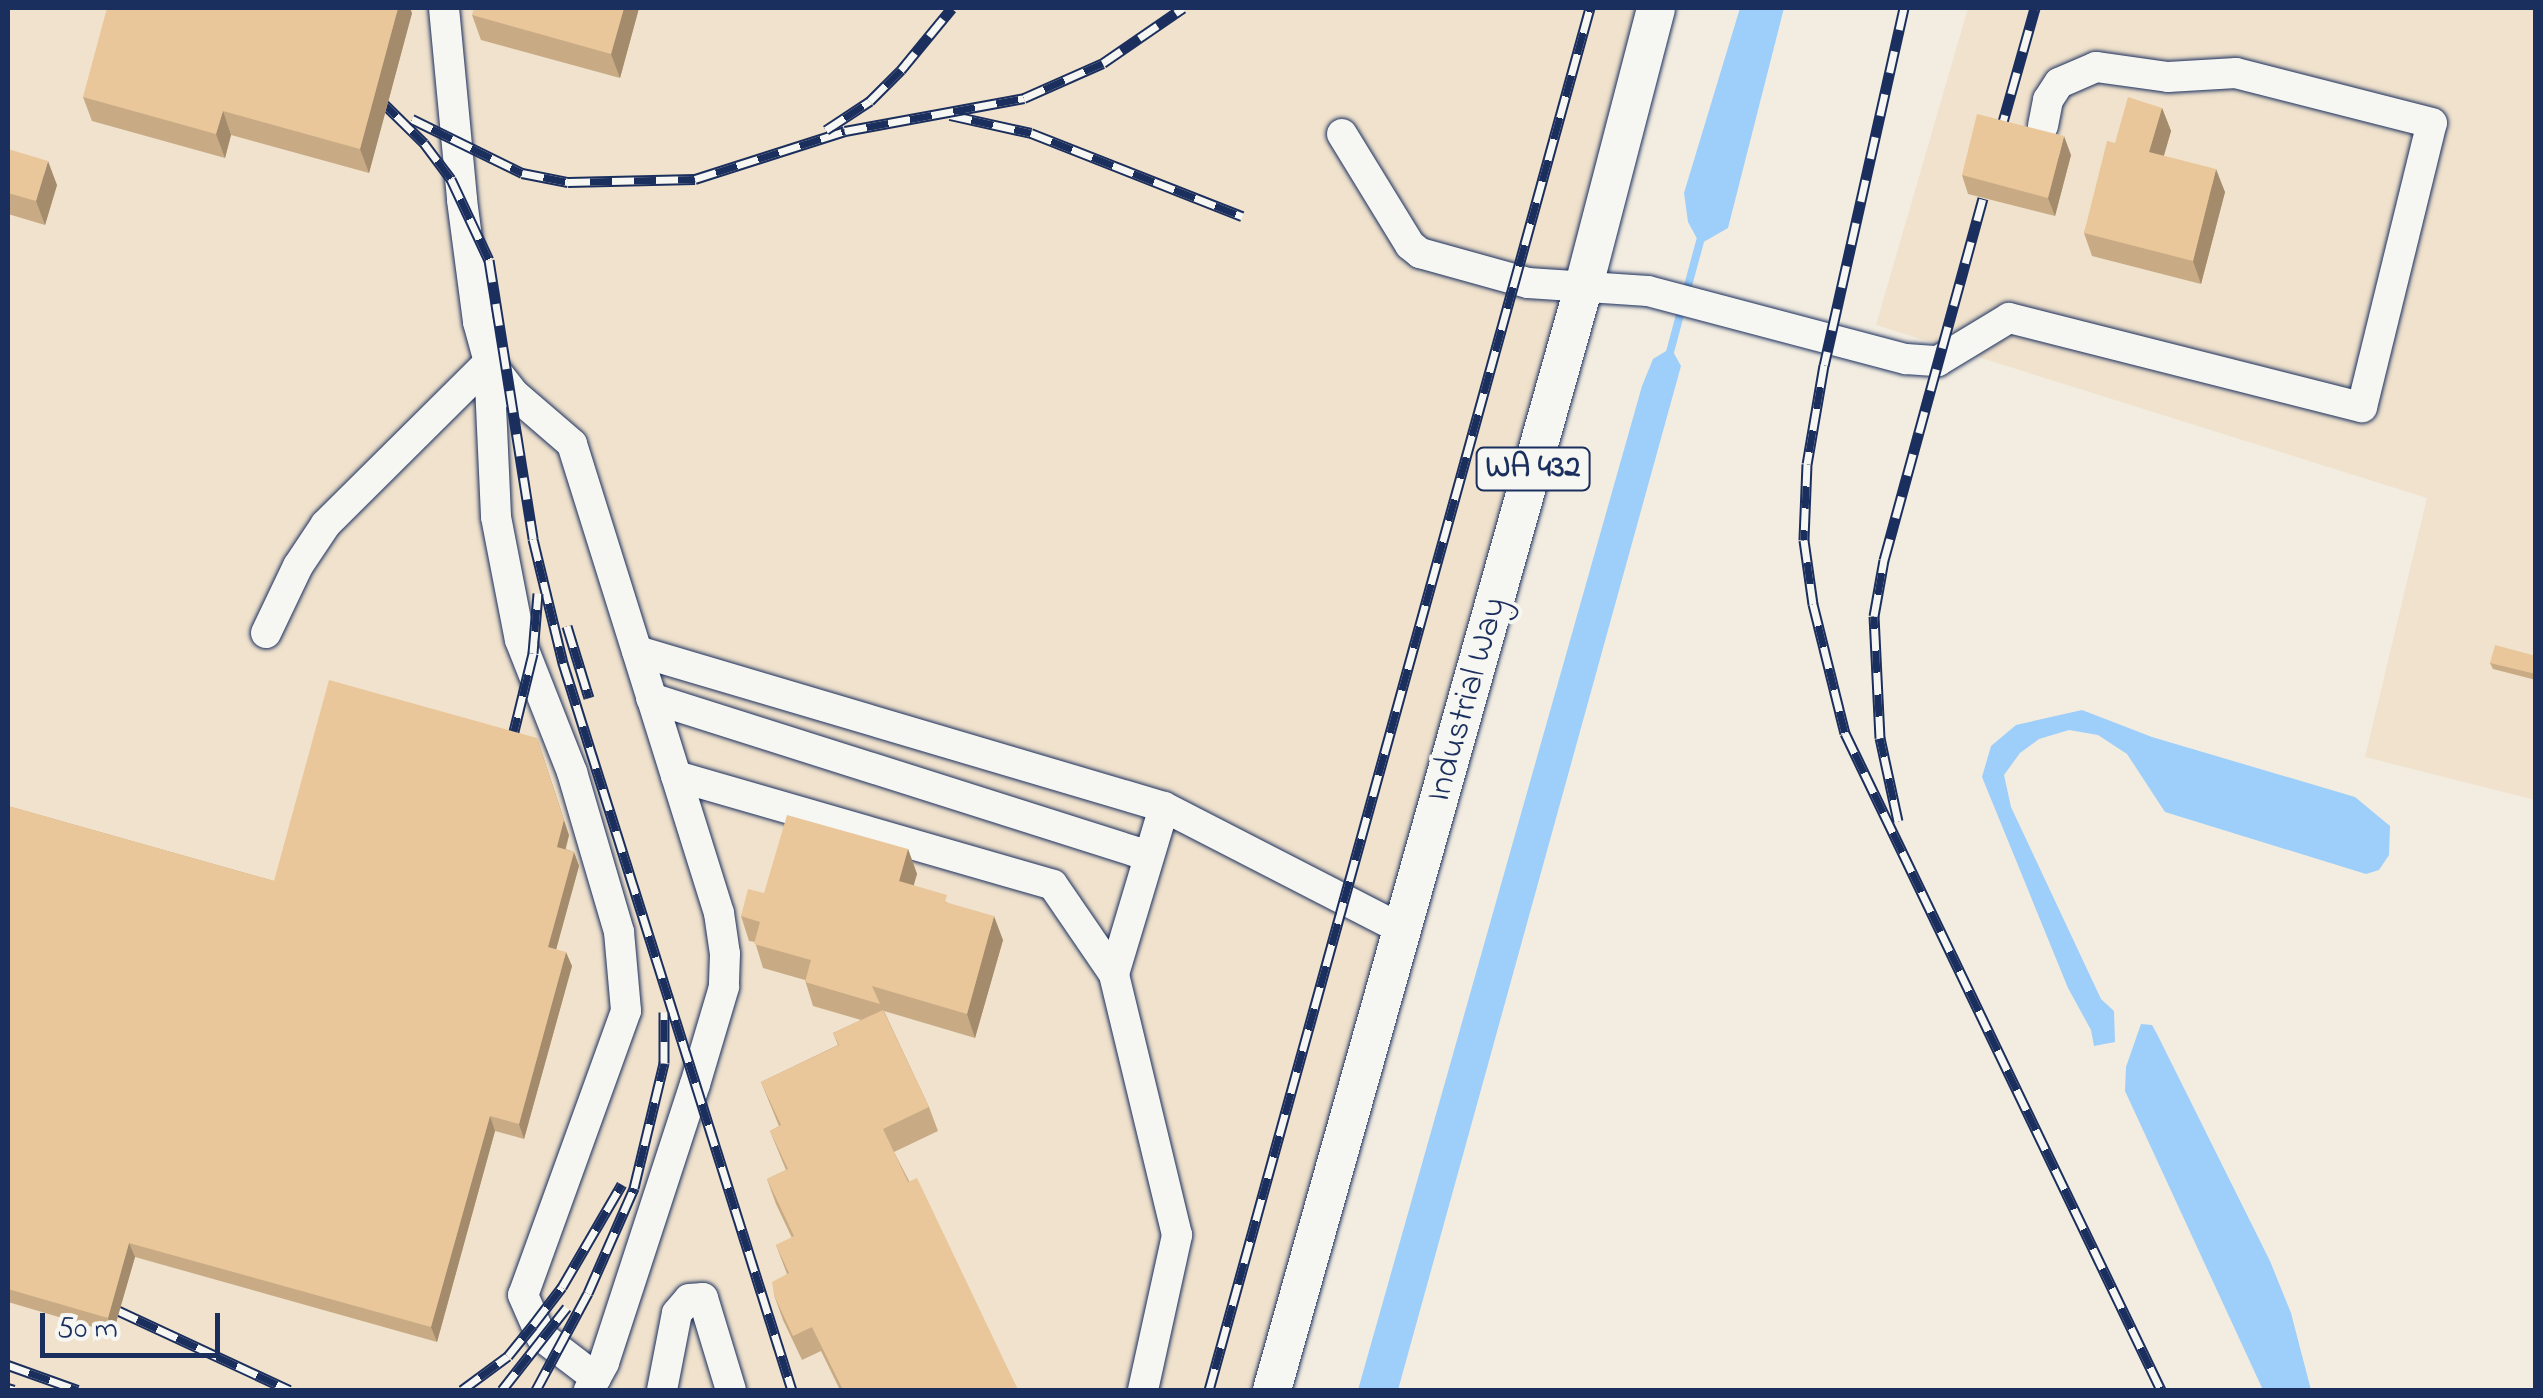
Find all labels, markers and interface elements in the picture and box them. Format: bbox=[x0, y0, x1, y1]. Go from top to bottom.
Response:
road number: WA 432 bbox=[1476, 442, 1590, 496]
street label: Industrial Way bbox=[1419, 593, 1517, 807]
scale bar bbox=[45, 1293, 225, 1355]
text: 50 m bbox=[57, 1308, 118, 1352]

